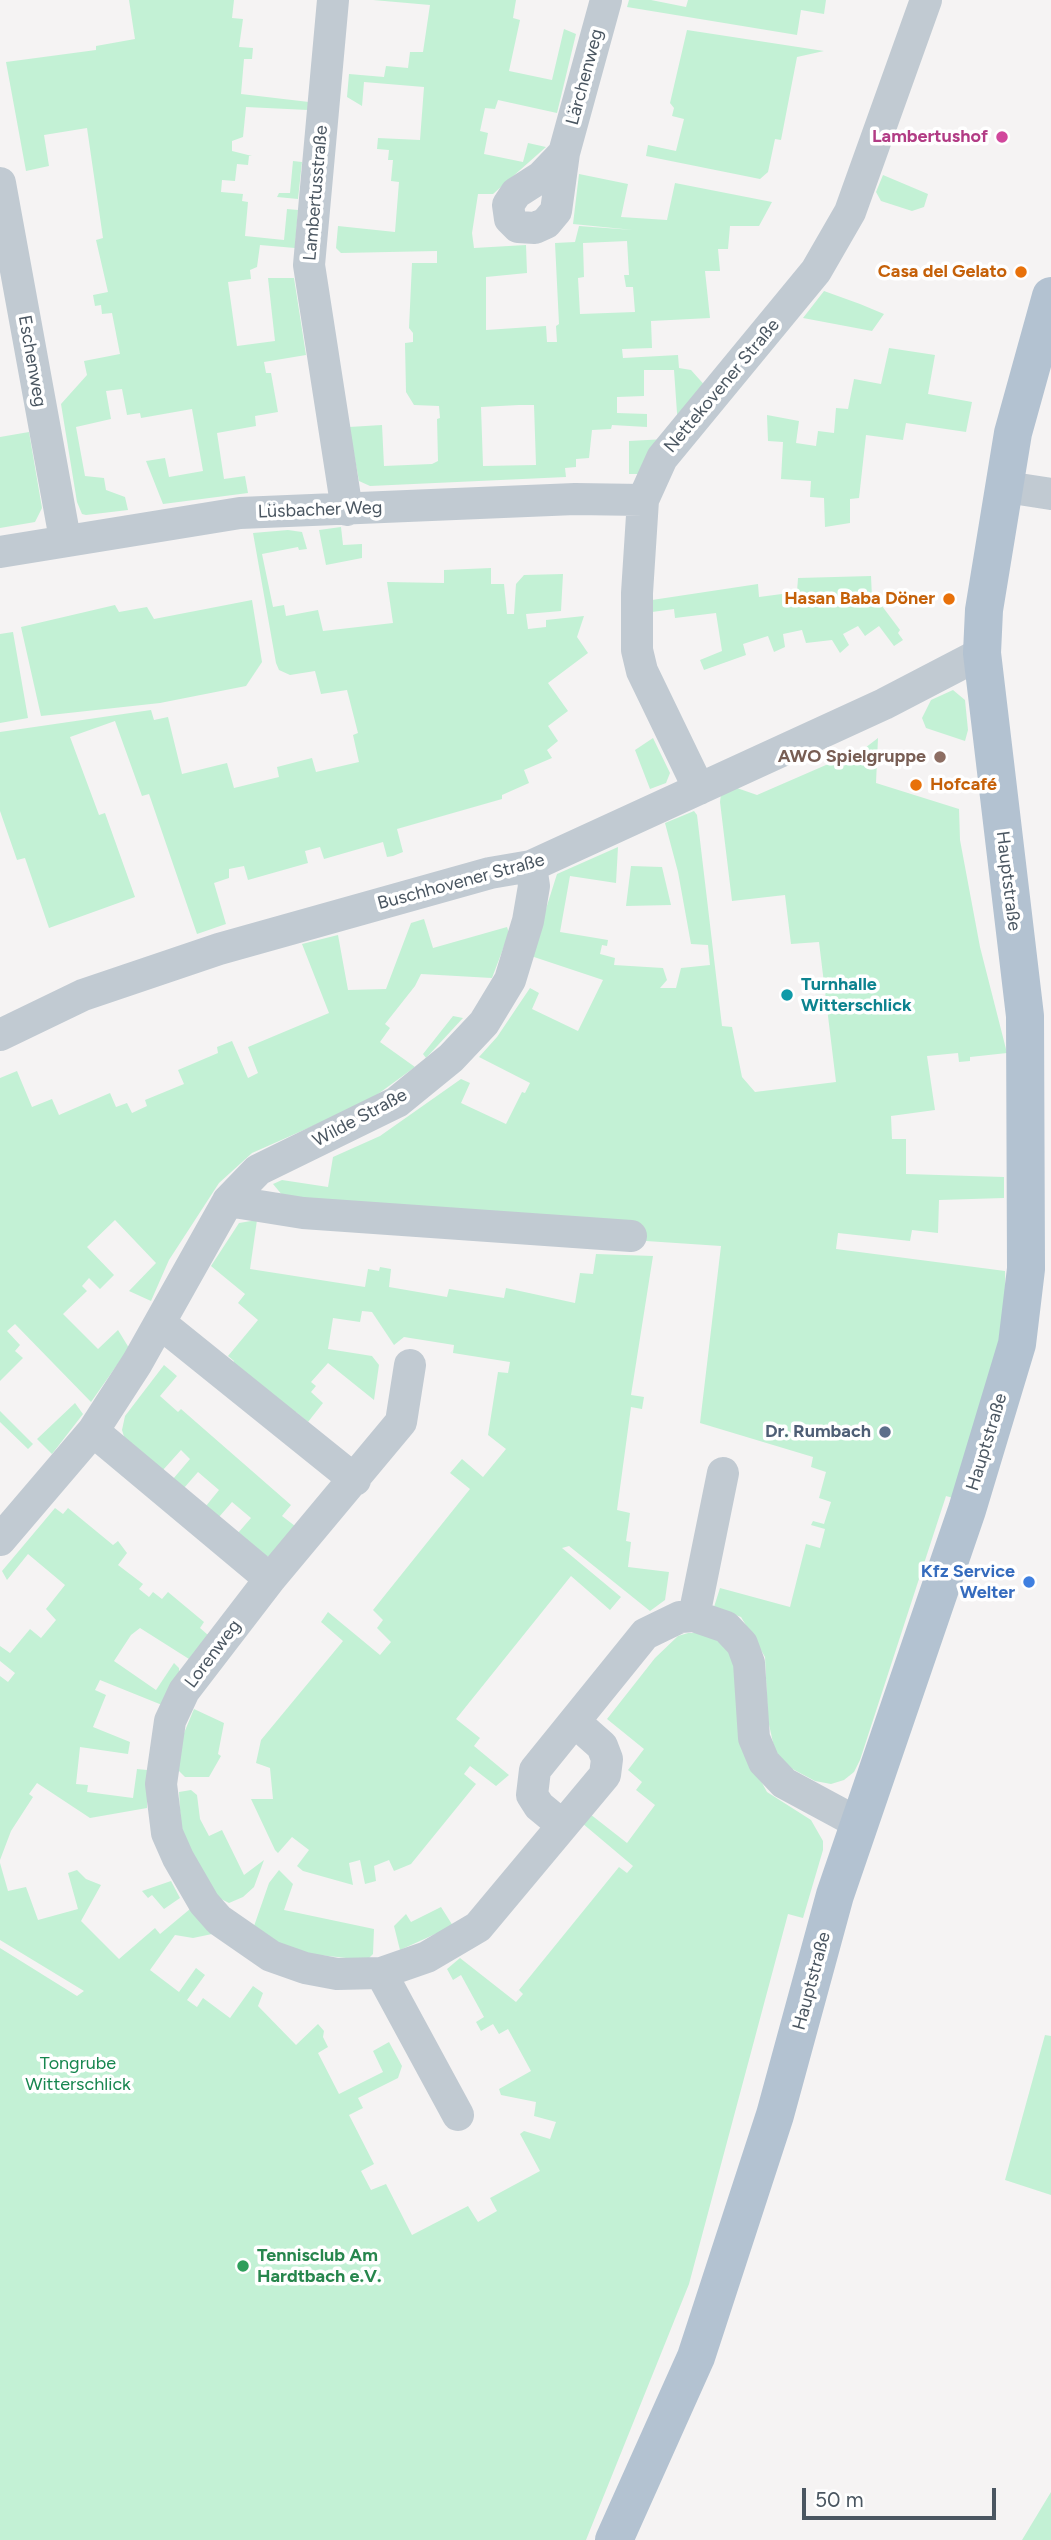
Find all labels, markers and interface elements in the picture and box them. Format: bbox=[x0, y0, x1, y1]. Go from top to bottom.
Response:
street label: Lärchenweg bbox=[562, 27, 608, 127]
street label: Lambertusstraße bbox=[299, 124, 333, 262]
place label: Lambertushof bbox=[872, 126, 988, 148]
marker: Lambertushof bbox=[994, 129, 1010, 145]
place label: Casa del Gelato bbox=[878, 261, 1007, 283]
marker: Casa del Gelato bbox=[1013, 264, 1029, 280]
street label: Eschenweg bbox=[13, 313, 51, 409]
street label: Nettekovener Straße bbox=[660, 315, 784, 457]
street label: Lüsbacher Weg bbox=[257, 497, 383, 523]
place label: Hasan Baba Döner bbox=[784, 588, 935, 610]
marker: Hasan Baba Döner bbox=[941, 591, 957, 607]
place label: AWO Spielgruppe bbox=[778, 746, 926, 768]
marker: AWO Spielgruppe bbox=[932, 749, 948, 765]
place label: Hofcafé bbox=[930, 774, 997, 796]
marker: Hofcafé bbox=[908, 777, 924, 793]
street label: Hauptstraße bbox=[991, 830, 1025, 932]
street label: Buschhovener Straße bbox=[375, 849, 547, 915]
place label: Turnhalle Witterschlick bbox=[801, 974, 912, 1016]
marker: Turnhalle Witterschlick bbox=[779, 987, 795, 1003]
street label: Wilde Straße bbox=[309, 1084, 411, 1152]
street label: Hauptstraße bbox=[962, 1391, 1012, 1493]
place label: Dr. Rumbach bbox=[765, 1421, 871, 1443]
marker: Dr. Rumbach bbox=[877, 1424, 893, 1440]
place label: Kfz Service Welter bbox=[921, 1561, 1015, 1604]
marker: Kfz Service Welter bbox=[1021, 1574, 1037, 1590]
street label: Lorenweg bbox=[180, 1616, 246, 1692]
street label: Hauptstraße bbox=[789, 1930, 835, 2032]
park label: Tongrube Witterschlick bbox=[25, 2053, 131, 2096]
place label: Tennisclub Am Hardtbach e.V. bbox=[257, 2245, 381, 2288]
marker: Tennisclub Am Hardtbach e.V. bbox=[235, 2258, 251, 2274]
scale bar bbox=[806, 2474, 1000, 2518]
text: 50 m bbox=[815, 2487, 864, 2512]

